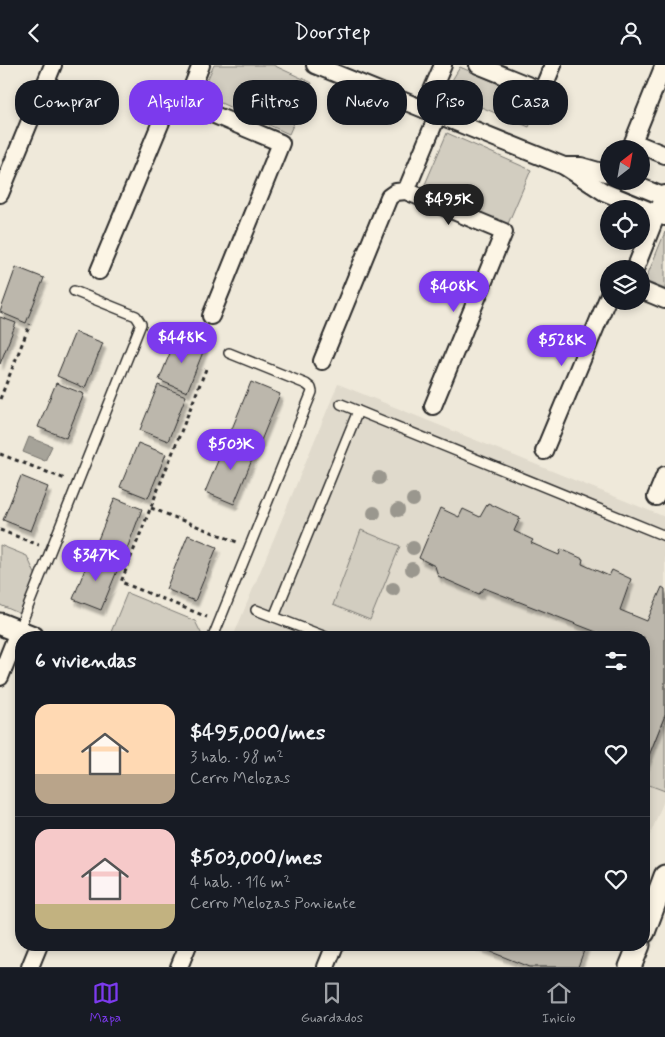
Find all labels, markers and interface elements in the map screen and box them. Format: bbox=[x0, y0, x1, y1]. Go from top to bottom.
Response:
icon: back bbox=[20, 19, 48, 47]
text: Doorstep bbox=[294, 19, 371, 47]
icon: person bbox=[617, 19, 645, 47]
chip: Comprar bbox=[15, 80, 119, 125]
chip: Alquilar bbox=[129, 80, 223, 125]
chip: Filtros bbox=[233, 80, 317, 125]
chip: Nuevo bbox=[327, 80, 407, 125]
chip: Piso bbox=[417, 80, 483, 125]
chip: Casa bbox=[493, 80, 568, 125]
north arrow bbox=[600, 140, 650, 190]
map controls bbox=[600, 140, 650, 310]
pin: $495K bbox=[414, 184, 484, 226]
text: $495K bbox=[425, 189, 473, 210]
button: locate bbox=[600, 200, 650, 250]
button: layers bbox=[600, 260, 650, 310]
pin: $408K bbox=[419, 271, 489, 313]
text: $408K bbox=[430, 276, 478, 297]
pin: $448K bbox=[147, 321, 217, 364]
pin: $528K bbox=[527, 325, 597, 367]
text: $448K bbox=[158, 327, 206, 348]
text: $528K bbox=[538, 330, 586, 351]
pin: $503K bbox=[196, 429, 266, 471]
text: $503K bbox=[208, 434, 254, 455]
pin: $347K bbox=[61, 539, 131, 582]
text: $347K bbox=[73, 545, 119, 566]
text: 6 viviendas bbox=[35, 647, 136, 675]
icon: filters bbox=[602, 647, 630, 675]
text: $495,000/mes bbox=[190, 719, 325, 747]
icon: home bbox=[75, 724, 135, 784]
icon: heart bbox=[602, 740, 630, 768]
text: 3 hab. · 98 m² bbox=[190, 747, 284, 768]
text: Cerro Melozas bbox=[190, 768, 290, 789]
text: $503,000/mes bbox=[190, 844, 322, 872]
icon: home bbox=[75, 849, 135, 909]
icon: heart bbox=[602, 865, 630, 893]
text: 4 hab. · 116 m² bbox=[190, 872, 291, 893]
text: Cerro Melozas Poniente bbox=[190, 893, 356, 914]
tab: Mapa bbox=[90, 979, 121, 1027]
tab: Guardados bbox=[301, 979, 363, 1027]
tab: Inicio bbox=[542, 979, 575, 1027]

